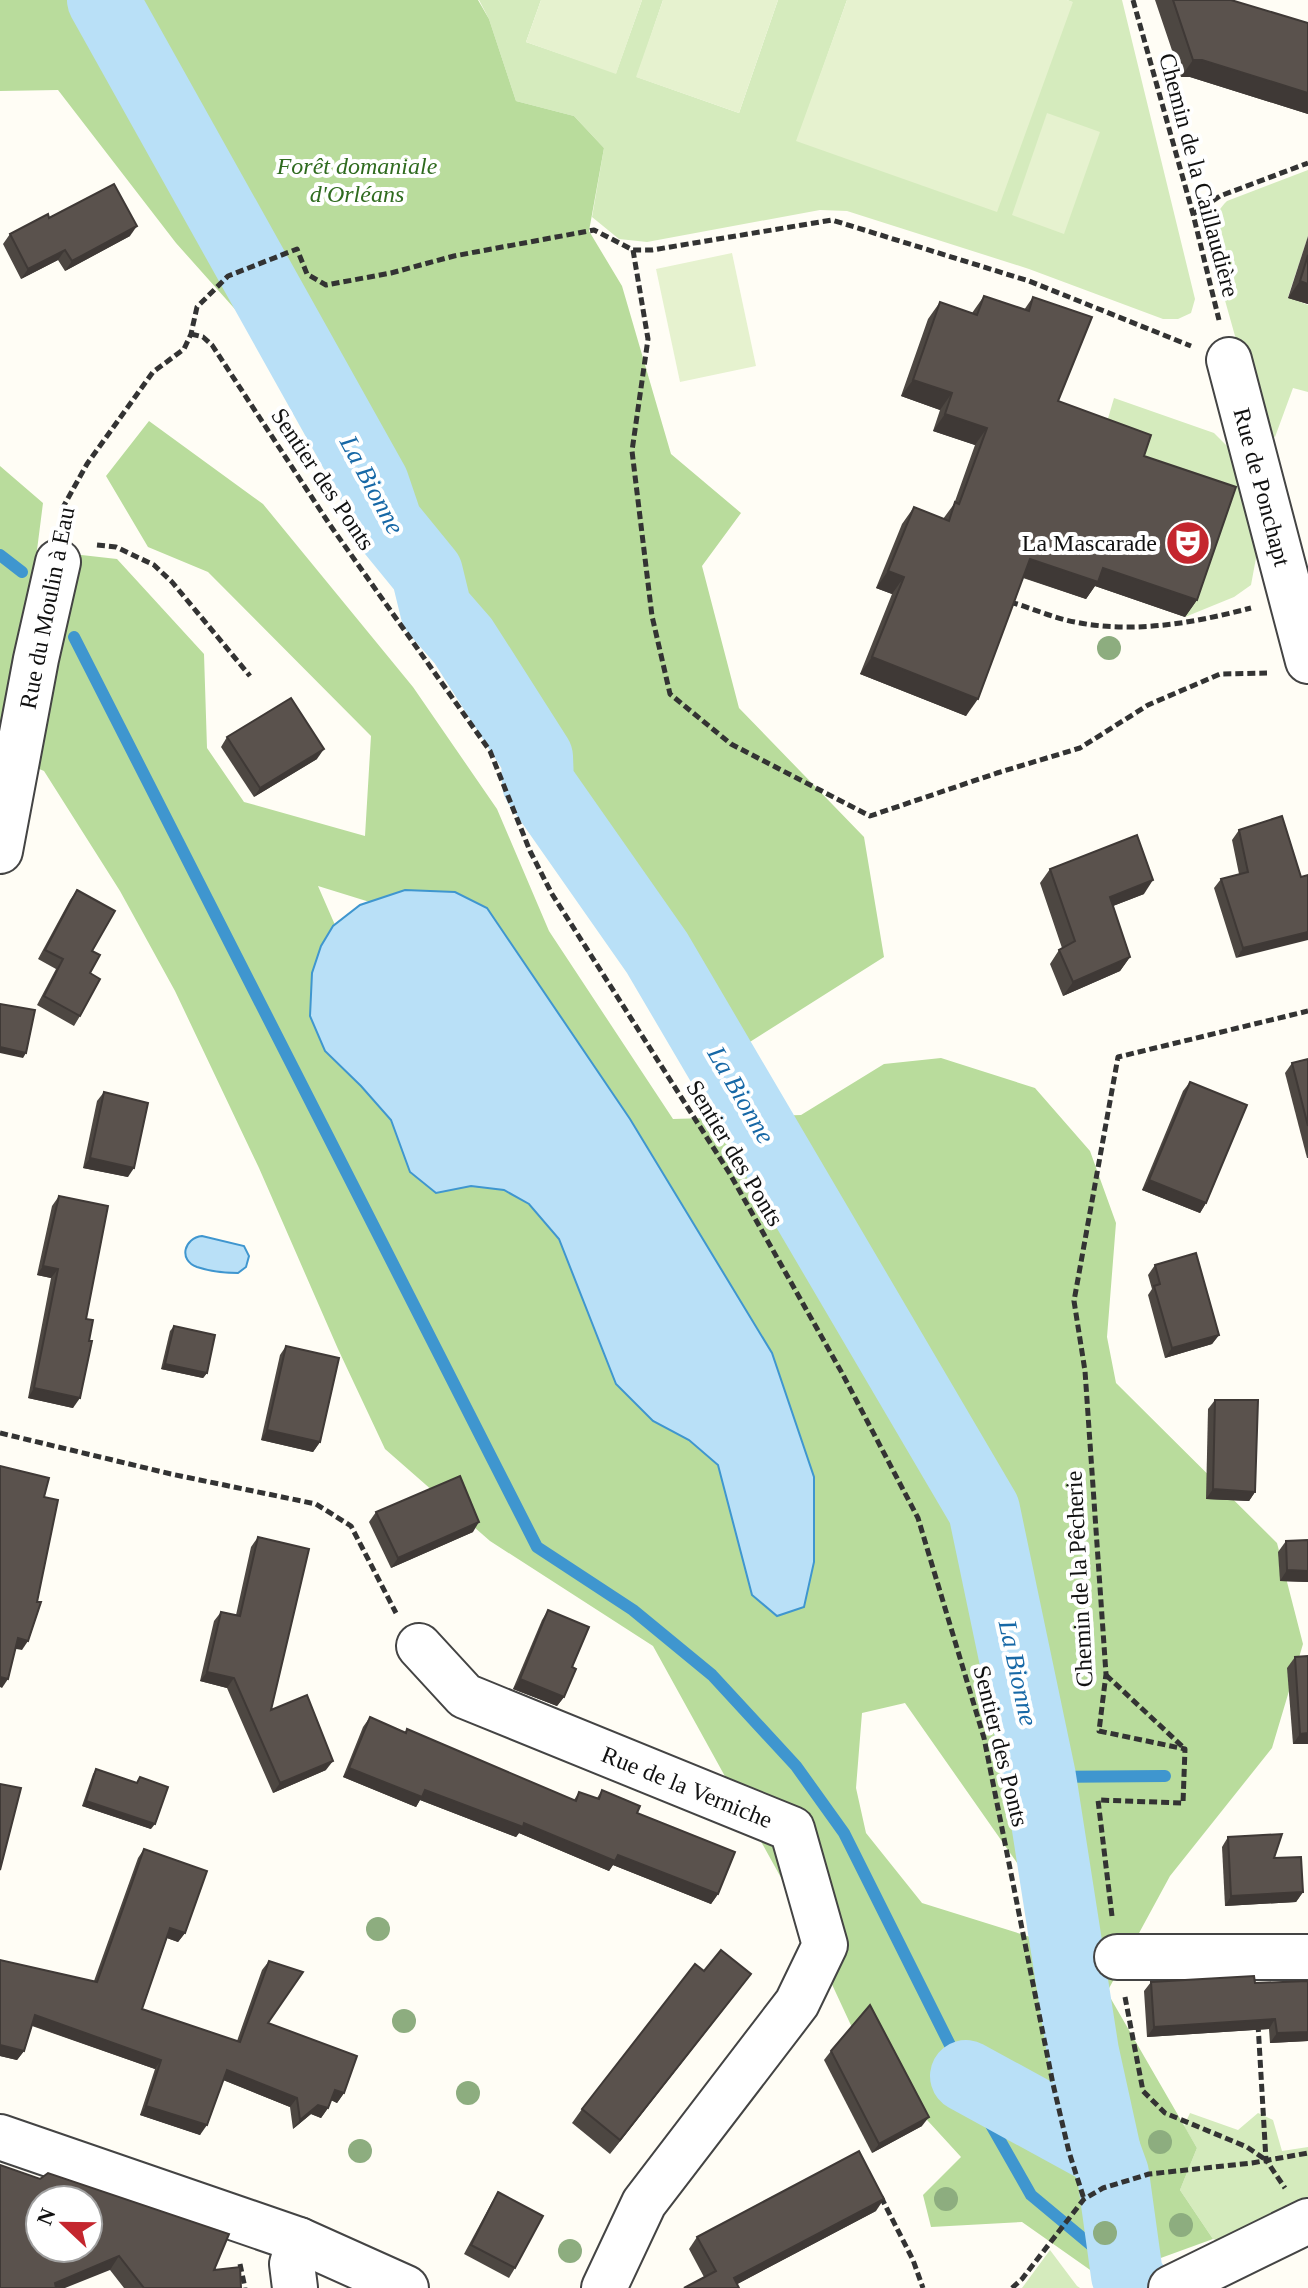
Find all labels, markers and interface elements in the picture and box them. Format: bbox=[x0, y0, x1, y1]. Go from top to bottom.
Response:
street label: Chemin de la Caillaudière bbox=[1154, 50, 1244, 300]
park label: Forêt domaniale d'Orléans bbox=[276, 153, 438, 207]
street label: Sentier des Ponts bbox=[266, 403, 380, 555]
street label: Rue de Ponchapt bbox=[1228, 405, 1296, 569]
water label: La Bionne bbox=[333, 430, 410, 539]
street label: Rue du Moulin à Eau bbox=[15, 505, 79, 711]
theatre icon: La Mascarade bbox=[1164, 519, 1212, 567]
place label: La Mascarade bbox=[1022, 530, 1157, 556]
water label: La Bionne bbox=[701, 1040, 780, 1149]
street label: Sentier des Ponts bbox=[681, 1075, 789, 1231]
street label: Chemin de la Pêcherie bbox=[1060, 1470, 1098, 1688]
water label: La Bionne bbox=[992, 1616, 1043, 1729]
street label: Sentier des Ponts bbox=[968, 1663, 1034, 1829]
street label: Rue de la Verniche bbox=[598, 1741, 776, 1833]
north arrow bbox=[24, 2184, 104, 2264]
text: N bbox=[31, 2205, 61, 2229]

